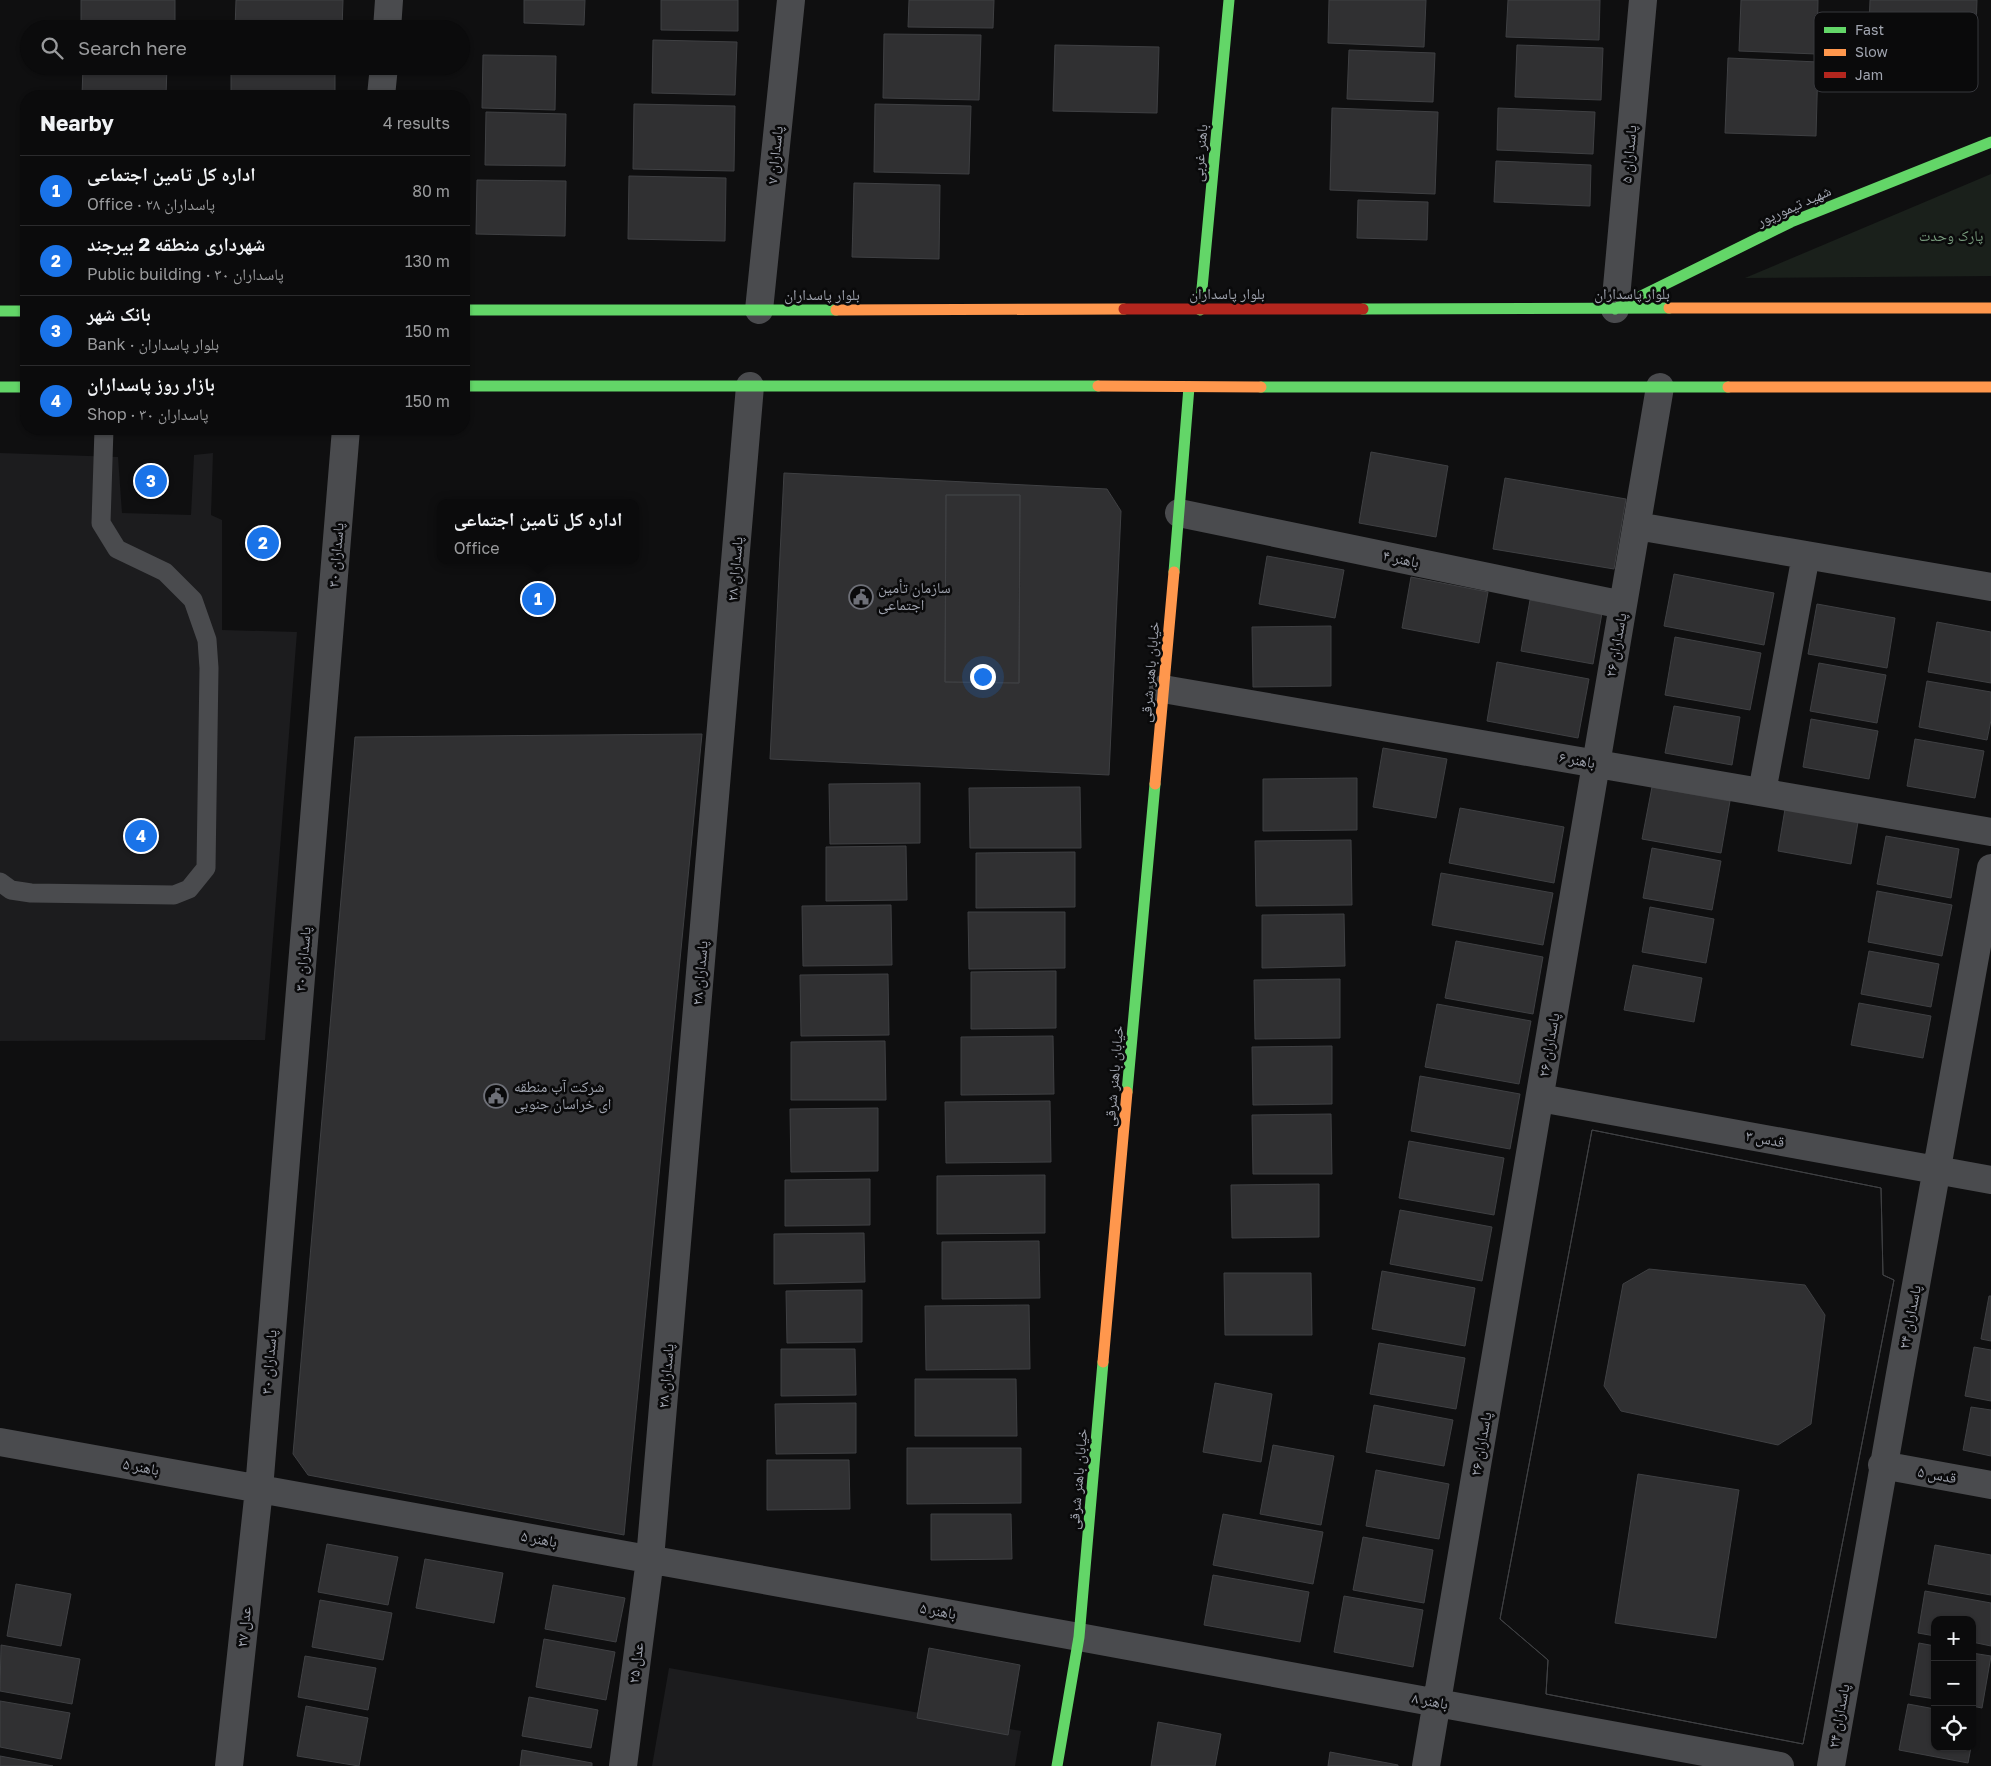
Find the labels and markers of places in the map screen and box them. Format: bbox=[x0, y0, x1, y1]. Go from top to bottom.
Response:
pin: 3 bbox=[135, 462, 167, 500]
pin: 2 bbox=[247, 524, 279, 562]
place label: سازمان تأمین اجتماعی bbox=[878, 578, 951, 615]
pin: 1 bbox=[522, 580, 554, 618]
public building icon: سازمان تأمین اجتماعی bbox=[848, 584, 874, 610]
pin: 4 bbox=[125, 817, 157, 855]
place label: شرکت آب منطقه ای خراسان جنوبی bbox=[514, 1077, 611, 1114]
public building icon: شرکت آب منطقه ای خراسان جنوبی bbox=[483, 1083, 509, 1109]

